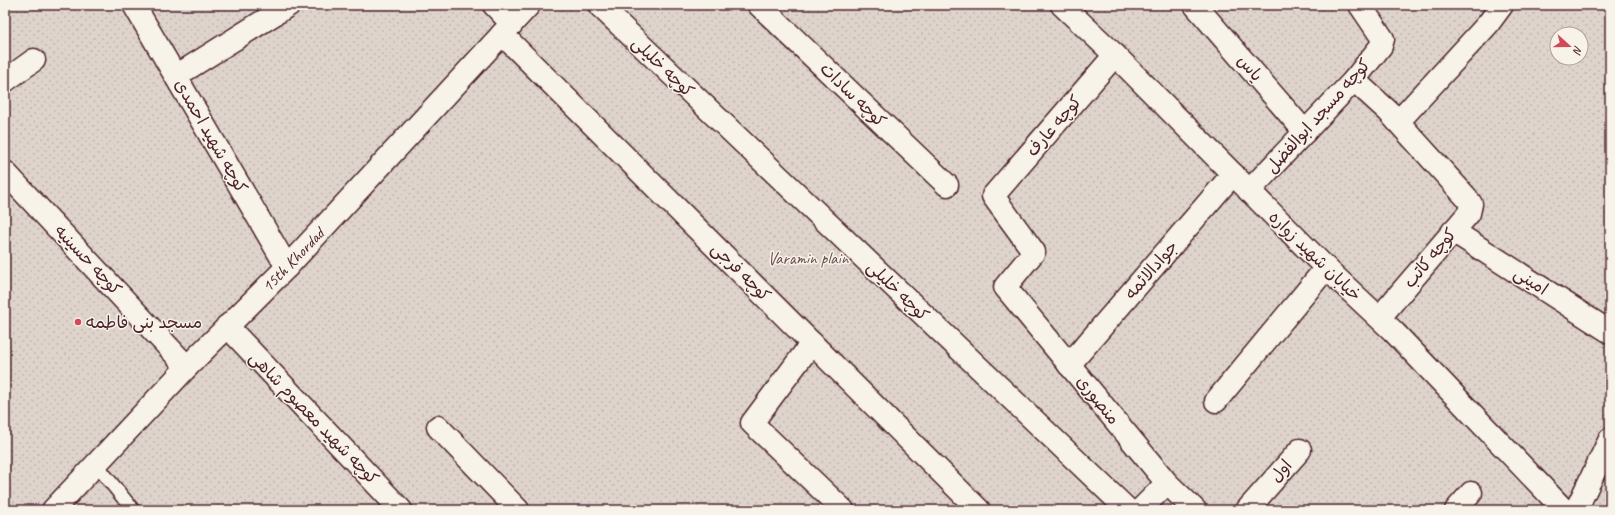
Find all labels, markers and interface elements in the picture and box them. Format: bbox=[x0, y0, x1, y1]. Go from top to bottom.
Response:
north arrow bbox=[1549, 26, 1589, 66]
street label: کوچه خلیلی bbox=[628, 32, 698, 102]
text: N bbox=[1570, 44, 1586, 57]
street label: یاس bbox=[1233, 50, 1267, 86]
street label: کوچه مسجد ابوالفضل bbox=[1261, 54, 1375, 178]
street label: کوچه سادات bbox=[816, 58, 890, 132]
street label: کوچه شهید احمدی bbox=[170, 75, 252, 197]
street label: کوچه عارف bbox=[1022, 91, 1086, 161]
street label: خیابان شهید زواره bbox=[1264, 206, 1366, 306]
street label: کوچه حسینیه bbox=[50, 220, 126, 300]
street label: 15th Khordad bbox=[257, 222, 330, 297]
street label: کوچه کاتب bbox=[1399, 224, 1461, 292]
street label: جوادالائمه bbox=[1120, 236, 1182, 304]
street label: کوچه فرجی bbox=[707, 238, 775, 306]
park label: Varamin plain bbox=[768, 248, 850, 269]
street label: کوچه خلیلی bbox=[863, 256, 933, 326]
street label: امینی bbox=[1510, 262, 1552, 300]
place label: مسجد بنی فاطمه bbox=[86, 312, 202, 333]
marker: مسجد بنی فاطمه bbox=[73, 317, 83, 327]
street label: کوچه شهید معصوم شاهی bbox=[243, 347, 383, 491]
street label: منصوری bbox=[1072, 371, 1124, 429]
street label: اول bbox=[1265, 455, 1297, 487]

